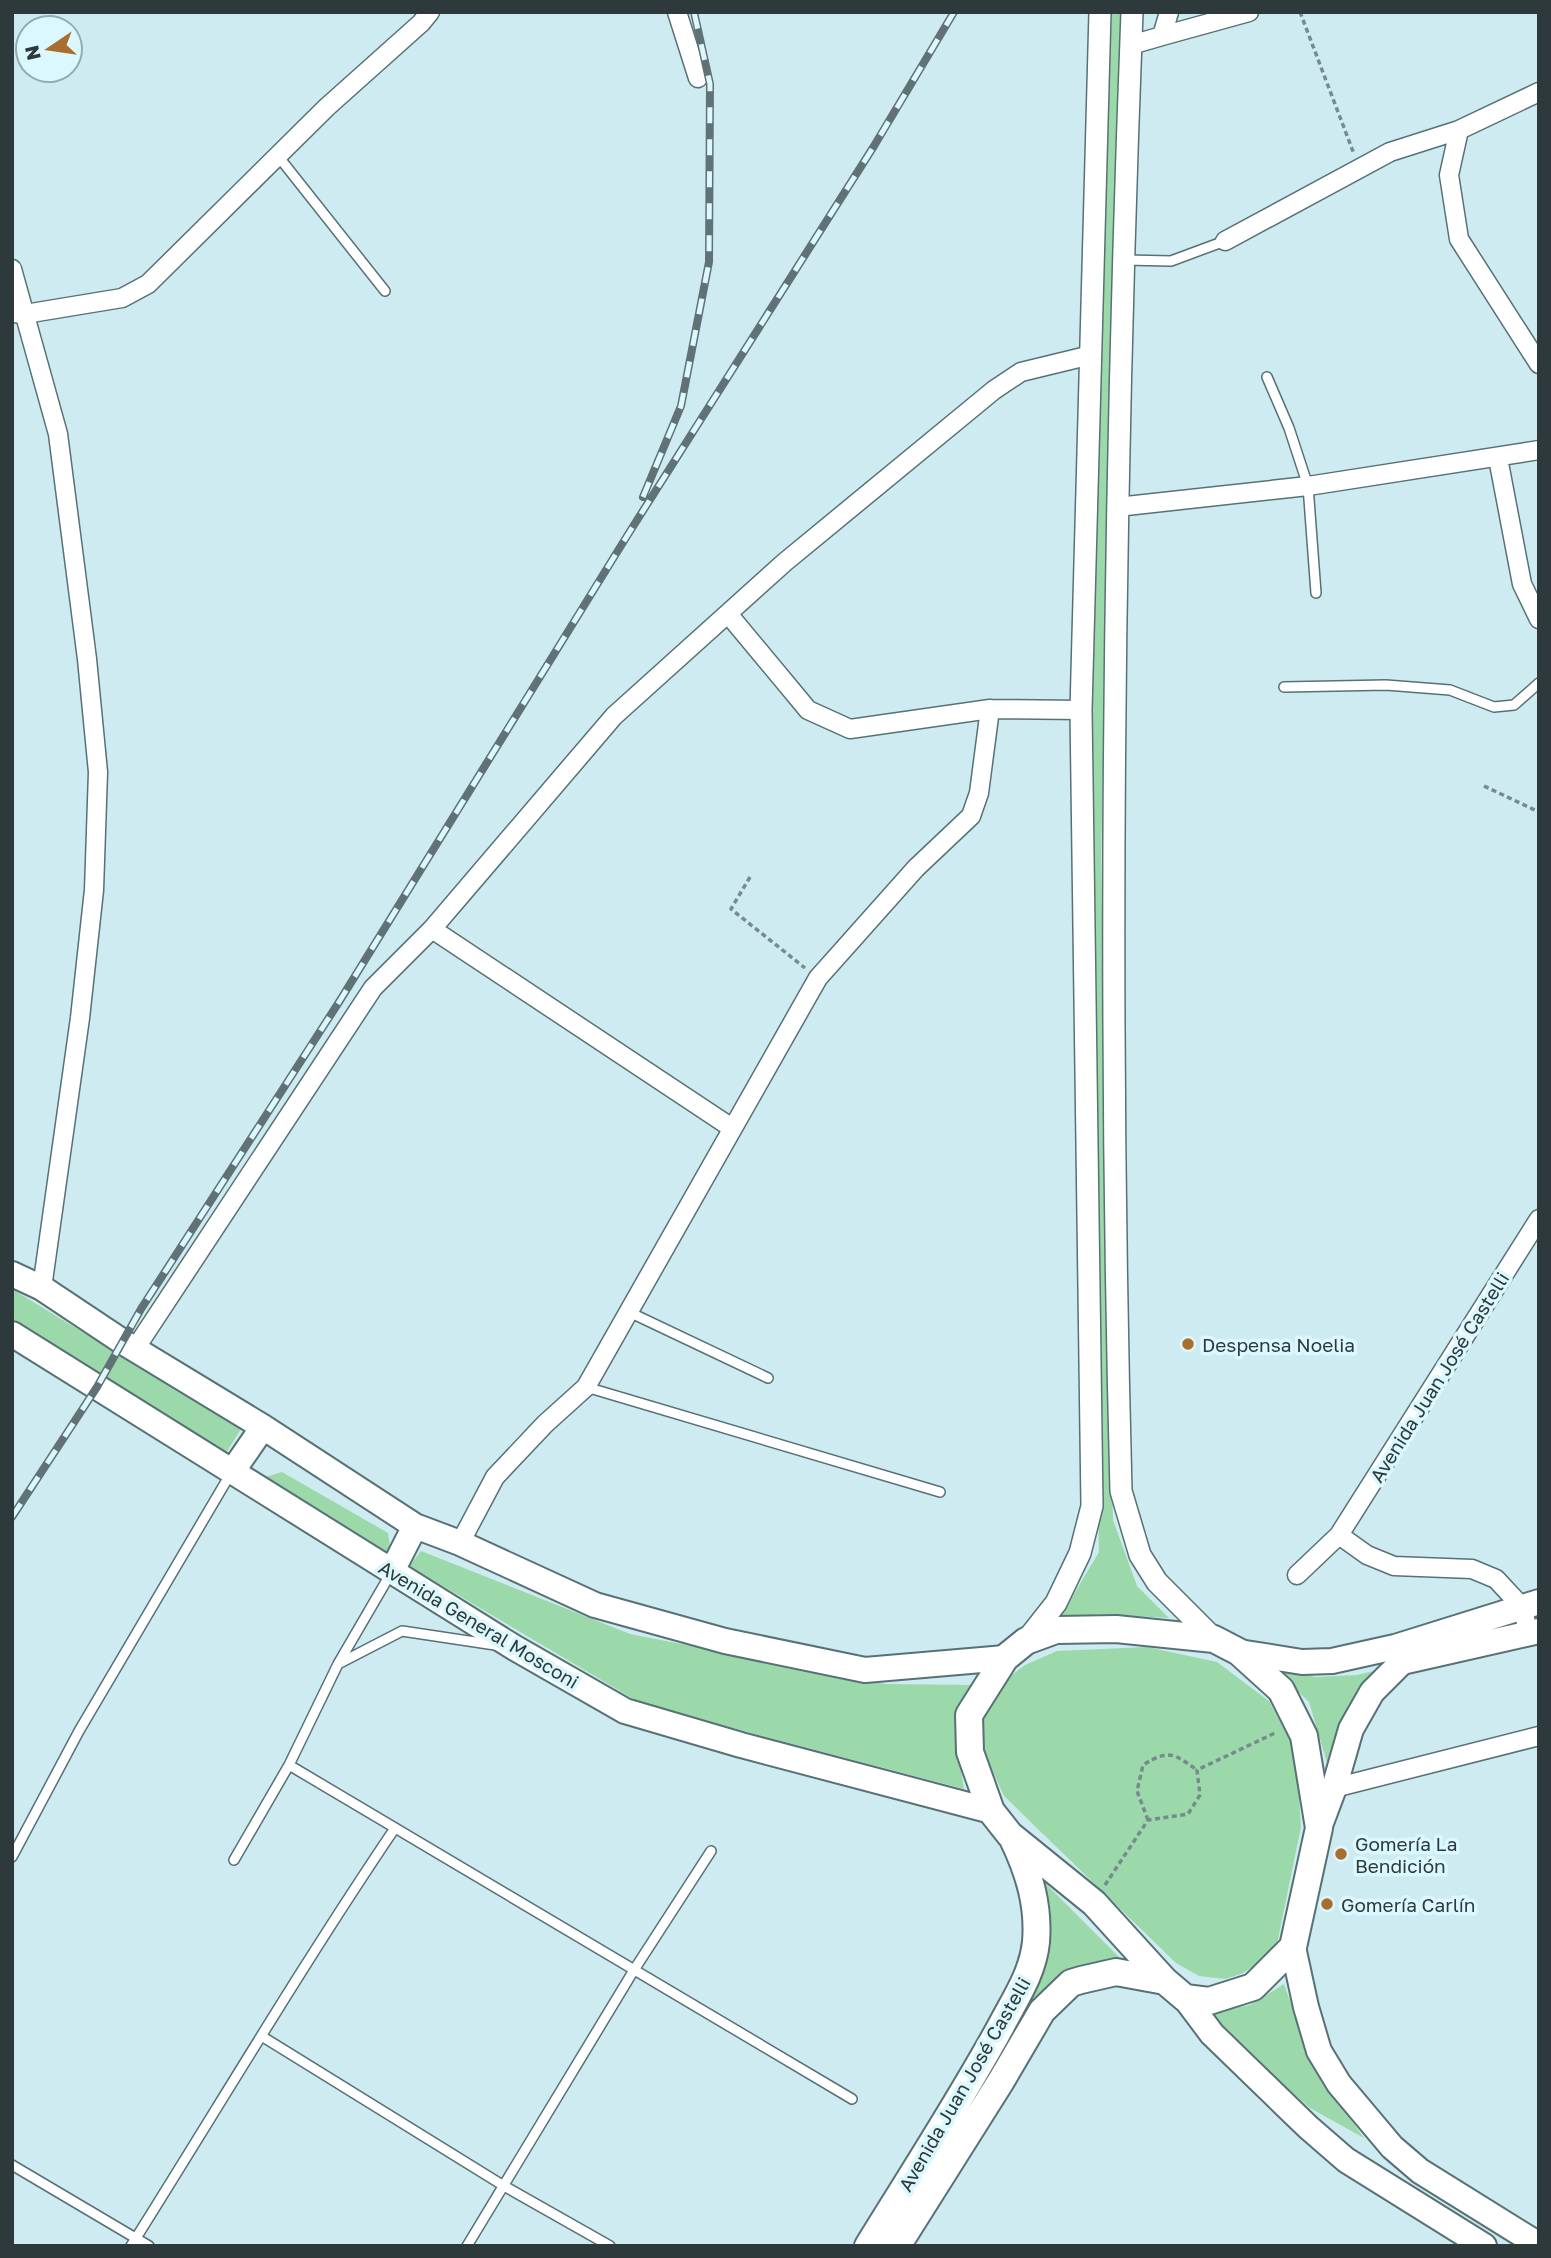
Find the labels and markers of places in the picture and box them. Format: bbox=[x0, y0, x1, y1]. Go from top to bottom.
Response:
place label: Despensa Noelia bbox=[1202, 1333, 1355, 1356]
marker: Despensa Noelia bbox=[1180, 1336, 1196, 1352]
place label: Gomería La Bendición bbox=[1355, 1832, 1457, 1877]
marker: Gomería La Bendición bbox=[1333, 1846, 1349, 1862]
place label: Gomería Carlín bbox=[1341, 1893, 1476, 1916]
marker: Gomería Carlín bbox=[1319, 1896, 1335, 1912]

